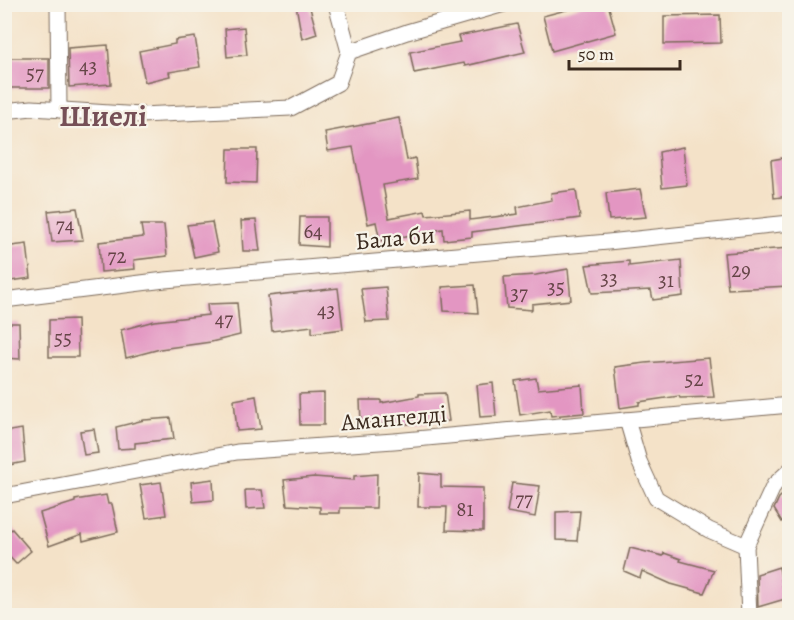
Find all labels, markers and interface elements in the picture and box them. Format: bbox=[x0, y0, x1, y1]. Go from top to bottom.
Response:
scale bar bbox=[569, 33, 680, 71]
text: 50 m bbox=[578, 42, 614, 66]
house number: 43 bbox=[79, 52, 97, 80]
house number: 57 bbox=[26, 59, 44, 87]
district label: Шиелі bbox=[59, 96, 147, 136]
house number: 74 bbox=[56, 211, 74, 239]
house number: 64 bbox=[303, 217, 323, 245]
street label: Бала би bbox=[354, 219, 436, 257]
house number: 72 bbox=[108, 242, 126, 270]
house number: 29 bbox=[731, 256, 751, 284]
house number: 33 bbox=[600, 264, 618, 292]
house number: 31 bbox=[658, 266, 674, 294]
house number: 35 bbox=[547, 273, 565, 301]
house number: 37 bbox=[510, 279, 528, 307]
house number: 43 bbox=[317, 296, 335, 324]
house number: 47 bbox=[215, 305, 233, 333]
house number: 55 bbox=[54, 324, 72, 352]
house number: 52 bbox=[684, 365, 704, 393]
street label: Амангелді bbox=[339, 397, 448, 439]
house number: 77 bbox=[515, 485, 533, 513]
house number: 81 bbox=[456, 495, 474, 523]

